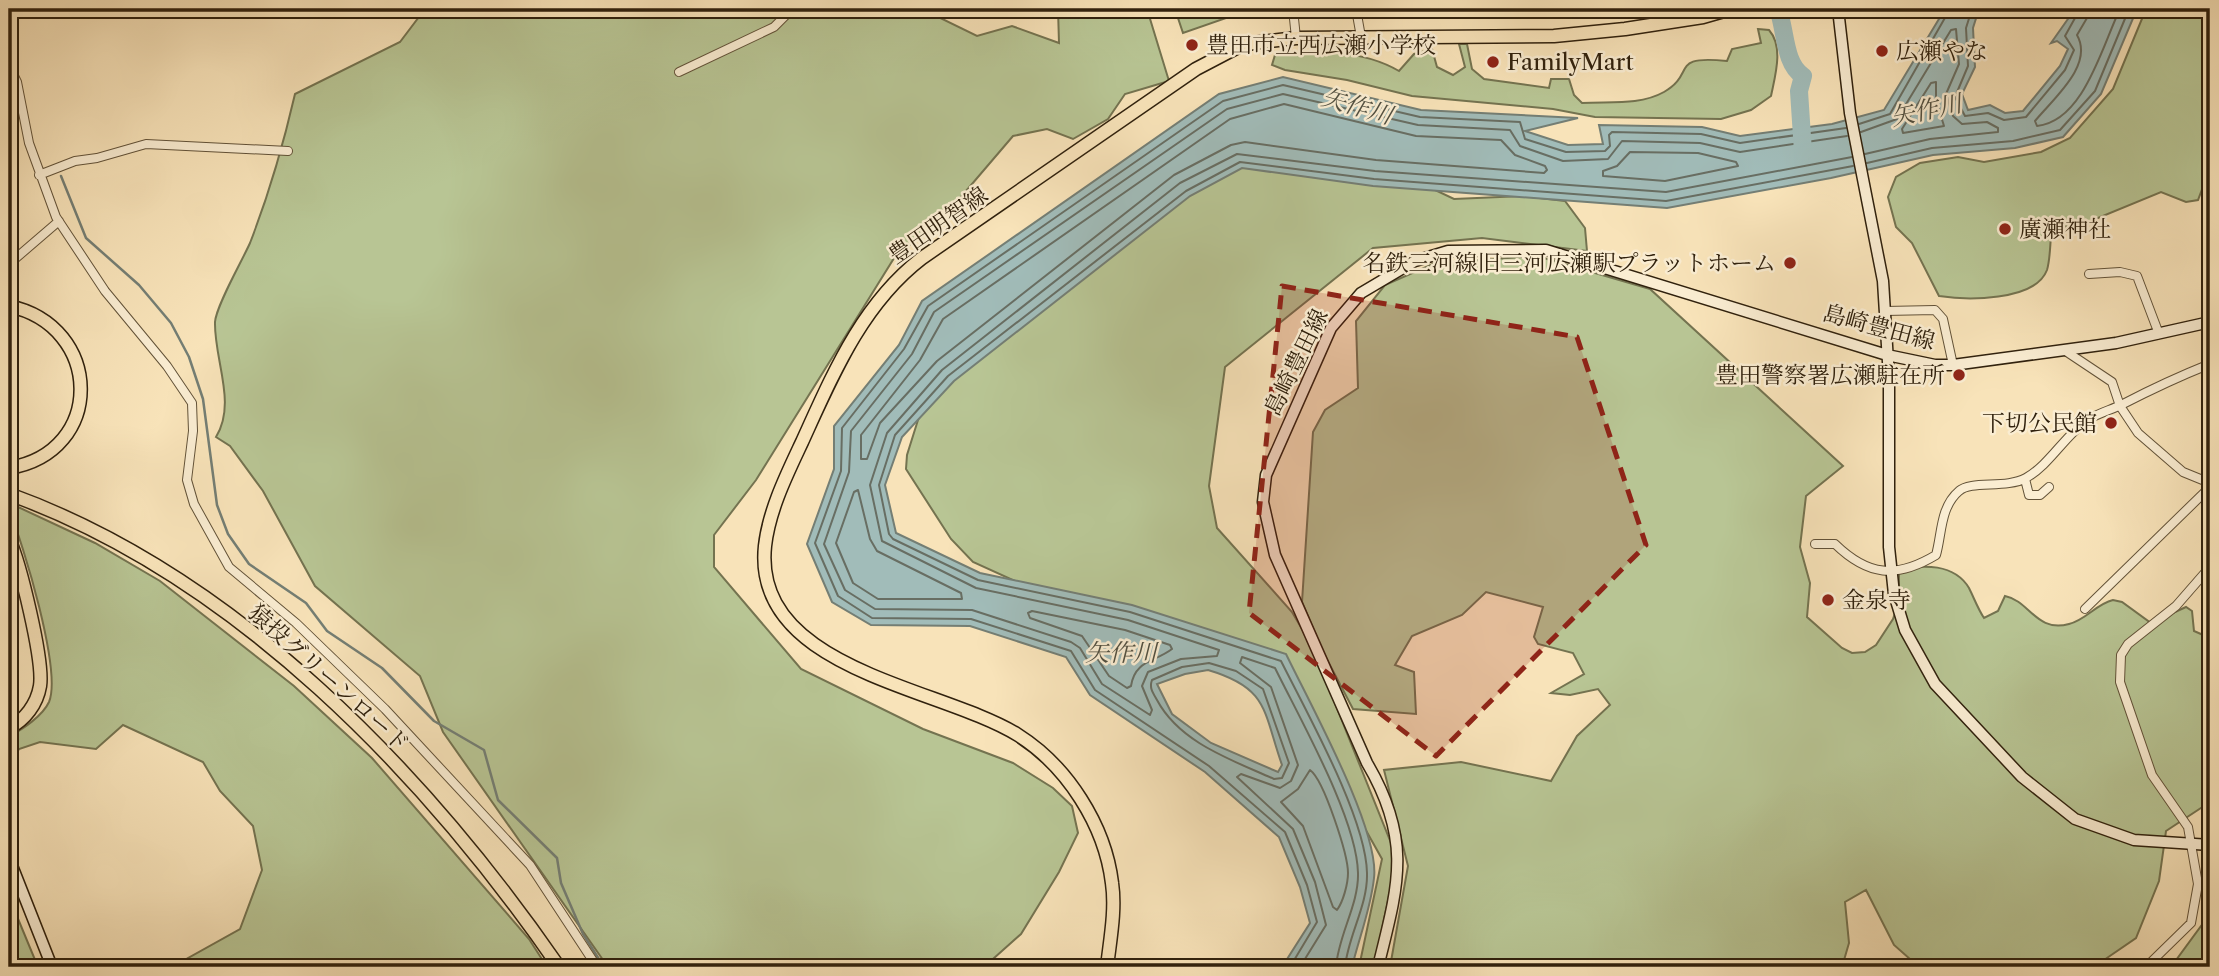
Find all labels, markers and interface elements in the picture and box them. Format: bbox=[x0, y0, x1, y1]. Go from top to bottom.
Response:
place label: 豊田市立西広瀬小学校 bbox=[1206, 31, 1436, 59]
marker: 豊田市立西広瀬小学校 bbox=[1184, 37, 1200, 53]
place label: 広瀬やな bbox=[1896, 37, 1988, 65]
marker: 広瀬やな bbox=[1874, 43, 1890, 59]
place label: FamilyMart bbox=[1507, 48, 1634, 76]
marker: FamilyMart bbox=[1485, 54, 1501, 70]
water label: 矢作川 bbox=[1318, 82, 1398, 131]
water label: 矢作川 bbox=[1888, 88, 1967, 132]
street label: 豊田明智線 bbox=[883, 181, 993, 269]
place label: 廣瀬神社 bbox=[2019, 215, 2111, 243]
marker: 廣瀬神社 bbox=[1997, 221, 2013, 237]
place label: 名鉄三河線旧三河広瀬駅プラットホーム bbox=[1362, 249, 1776, 277]
marker: 名鉄三河線旧三河広瀬駅プラットホーム bbox=[1782, 255, 1798, 271]
street label: 島崎豊田線 bbox=[1820, 299, 1938, 355]
street label: 島崎豊田線 bbox=[1258, 304, 1334, 420]
place label: 豊田警察署広瀬駐在所 bbox=[1715, 361, 1945, 389]
marker: 豊田警察署広瀬駐在所 bbox=[1951, 367, 1967, 383]
place label: 下切公民館 bbox=[1982, 409, 2097, 437]
marker: 下切公民館 bbox=[2103, 415, 2119, 431]
place label: 金泉寺 bbox=[1842, 586, 1911, 614]
marker: 金泉寺 bbox=[1820, 592, 1836, 608]
street label: 猿投グリーンロード bbox=[243, 598, 415, 758]
water label: 矢作川 bbox=[1085, 638, 1160, 667]

